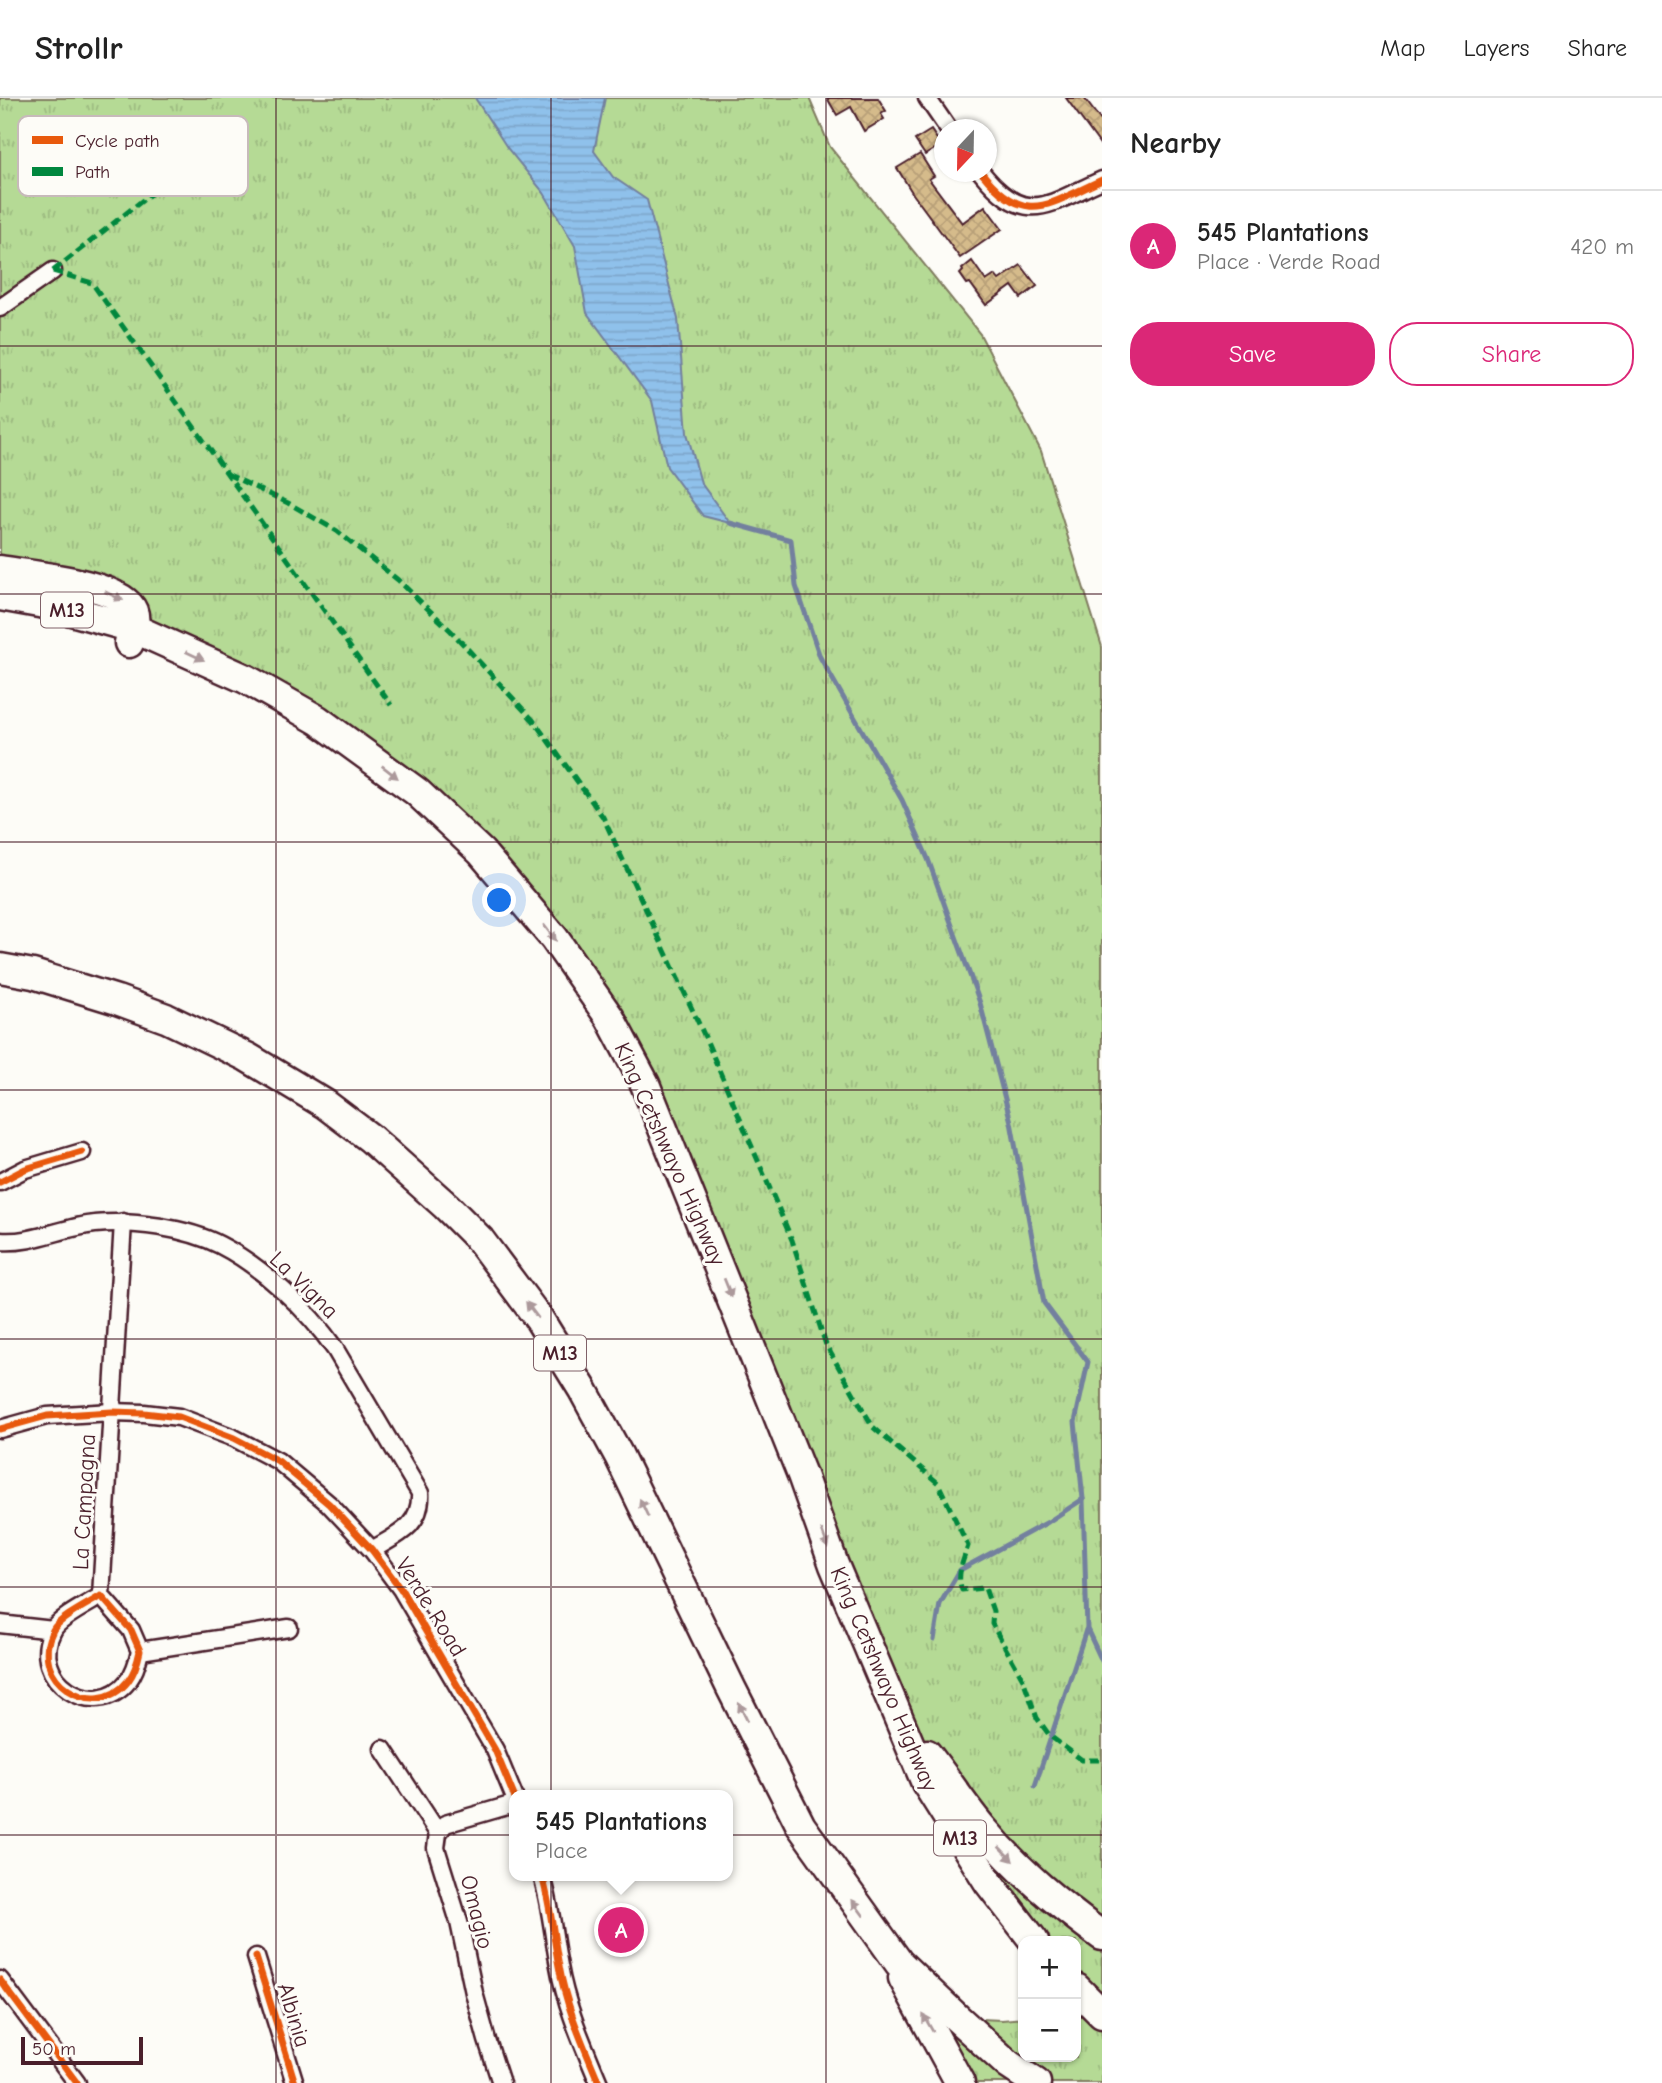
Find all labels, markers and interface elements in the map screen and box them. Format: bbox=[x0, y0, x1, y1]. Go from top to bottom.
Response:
text: Strollr bbox=[35, 29, 123, 67]
text: Map bbox=[1380, 34, 1426, 62]
text: Layers bbox=[1464, 34, 1529, 62]
text: Share bbox=[1567, 34, 1627, 62]
legend bbox=[18, 116, 248, 196]
north arrow bbox=[934, 119, 997, 182]
text: Nearby bbox=[1130, 126, 1221, 161]
text: Cycle path bbox=[75, 130, 160, 152]
text: Path bbox=[75, 161, 110, 183]
text: 545 Plantations bbox=[1197, 218, 1368, 248]
text: A bbox=[1147, 233, 1159, 260]
text: 420 m bbox=[1570, 233, 1634, 260]
text: Place · Verde Road bbox=[1197, 248, 1381, 275]
button: Save bbox=[1130, 322, 1375, 386]
button: Share bbox=[1389, 322, 1634, 386]
one-way arrow bbox=[104, 590, 124, 601]
road number: M13 bbox=[41, 592, 93, 628]
one-way arrow bbox=[185, 650, 205, 662]
one-way arrow bbox=[381, 764, 399, 779]
your location bbox=[482, 883, 516, 917]
one-way arrow bbox=[542, 924, 557, 941]
street label: King Cetshwayo Highway bbox=[609, 1038, 732, 1271]
street label: La Vigna bbox=[264, 1246, 344, 1324]
one-way arrow bbox=[722, 1277, 733, 1298]
one-way arrow bbox=[525, 1301, 539, 1319]
road number: M13 bbox=[534, 1336, 586, 1370]
street label: La Campagna bbox=[67, 1433, 101, 1571]
one-way arrow bbox=[638, 1497, 649, 1518]
one-way arrow bbox=[820, 1529, 831, 1550]
street label: Verde Road bbox=[390, 1552, 472, 1662]
street label: King Cetshwayo Highway bbox=[824, 1562, 944, 1796]
one-way arrow bbox=[737, 1702, 748, 1722]
popup bbox=[509, 1790, 733, 1881]
text: 545 Plantations bbox=[535, 1807, 707, 1837]
road number: M13 bbox=[934, 1820, 986, 1856]
text: Place bbox=[535, 1837, 588, 1864]
one-way arrow bbox=[998, 1845, 1014, 1862]
street label: Omagio bbox=[455, 1872, 499, 1952]
one-way arrow bbox=[851, 1899, 865, 1917]
pin: A bbox=[598, 1904, 644, 1956]
map controls bbox=[1018, 1936, 1081, 2062]
button: + bbox=[1018, 1936, 1081, 1999]
street label: Albinia bbox=[271, 1980, 317, 2050]
button: − bbox=[1018, 1999, 1081, 2062]
one-way arrow bbox=[922, 2014, 934, 2033]
scale bar bbox=[21, 2034, 144, 2066]
text: 50 m bbox=[32, 2038, 76, 2060]

